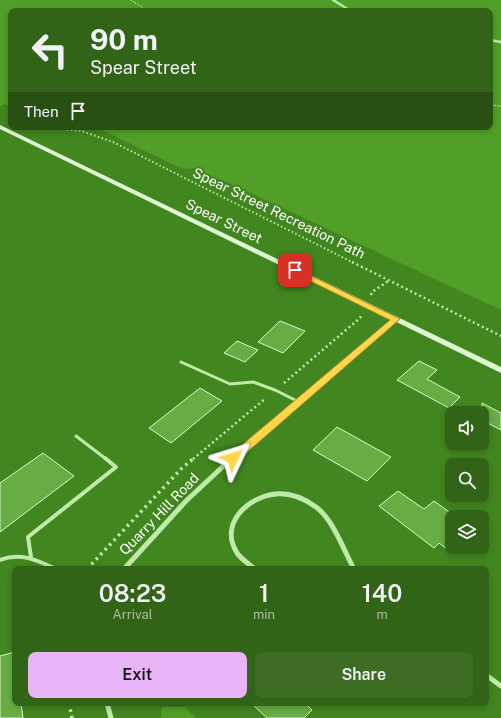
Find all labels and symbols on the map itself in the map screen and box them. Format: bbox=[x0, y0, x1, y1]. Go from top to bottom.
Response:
street label: Spear Street Recreation Path bbox=[190, 164, 368, 262]
street label: Spear Street bbox=[183, 195, 265, 247]
pin bbox=[278, 253, 312, 287]
position arrow bbox=[212, 437, 254, 479]
street label: Quarry Hill Road bbox=[116, 470, 202, 558]

